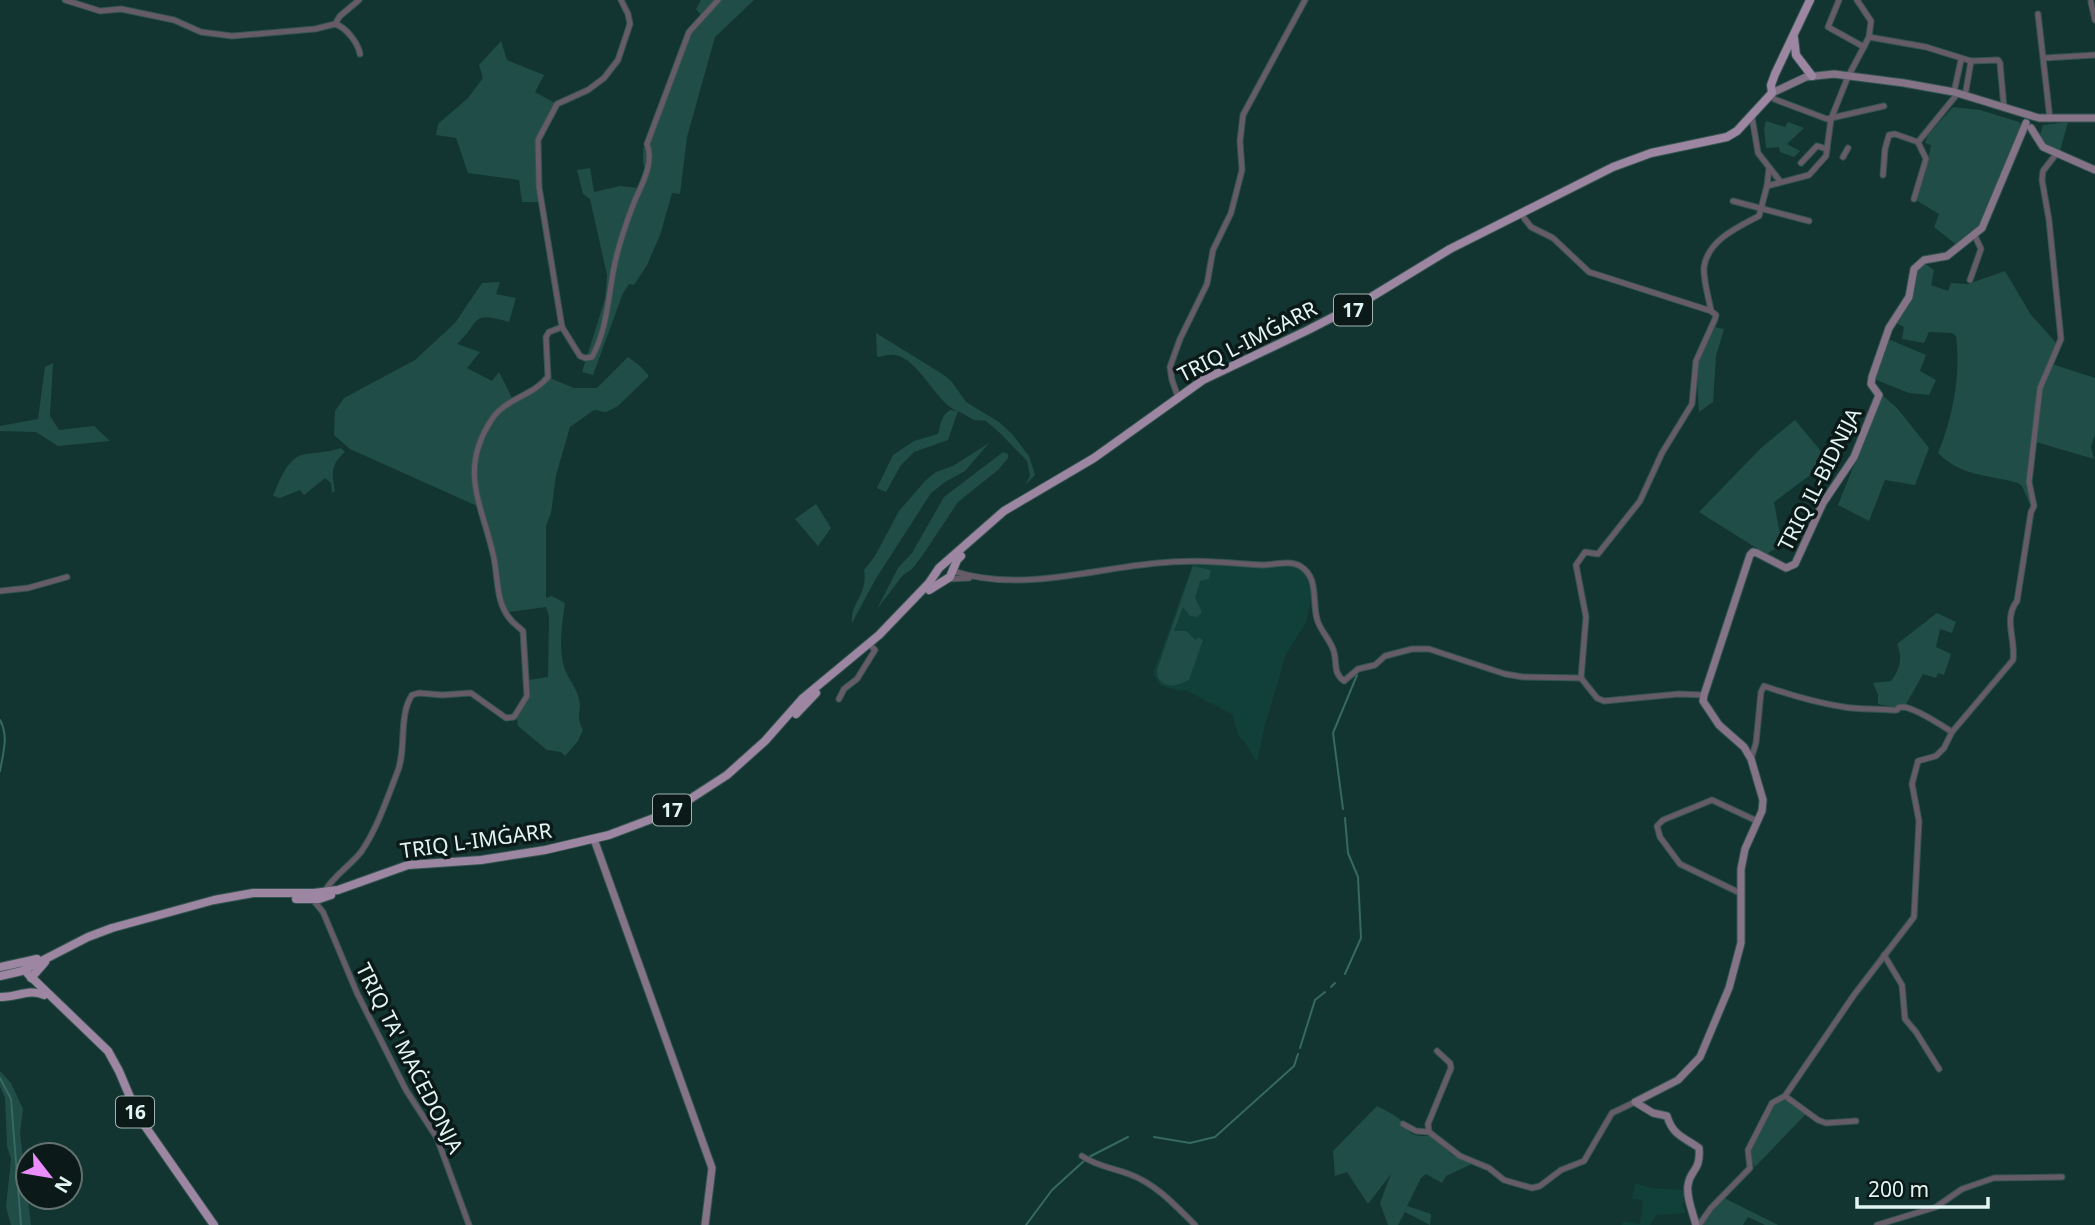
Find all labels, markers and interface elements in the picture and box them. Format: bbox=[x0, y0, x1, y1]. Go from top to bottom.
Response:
street label: TRIQ L-IMĠARR bbox=[1173, 294, 1321, 388]
road number: 17 bbox=[1334, 294, 1372, 326]
street label: TRIQ IL-BIDNIJA bbox=[1771, 402, 1867, 555]
road number: 17 bbox=[653, 794, 691, 825]
street label: TRIQ L-IMĠARR bbox=[399, 816, 553, 864]
street label: TRIQ TA' MAĊEDONJA bbox=[350, 958, 470, 1158]
road number: 16 bbox=[116, 1096, 154, 1128]
north arrow bbox=[14, 1141, 84, 1211]
scale bar bbox=[1857, 1166, 1988, 1210]
text: N bbox=[48, 1171, 79, 1198]
text: 200 m bbox=[1868, 1175, 1929, 1203]

